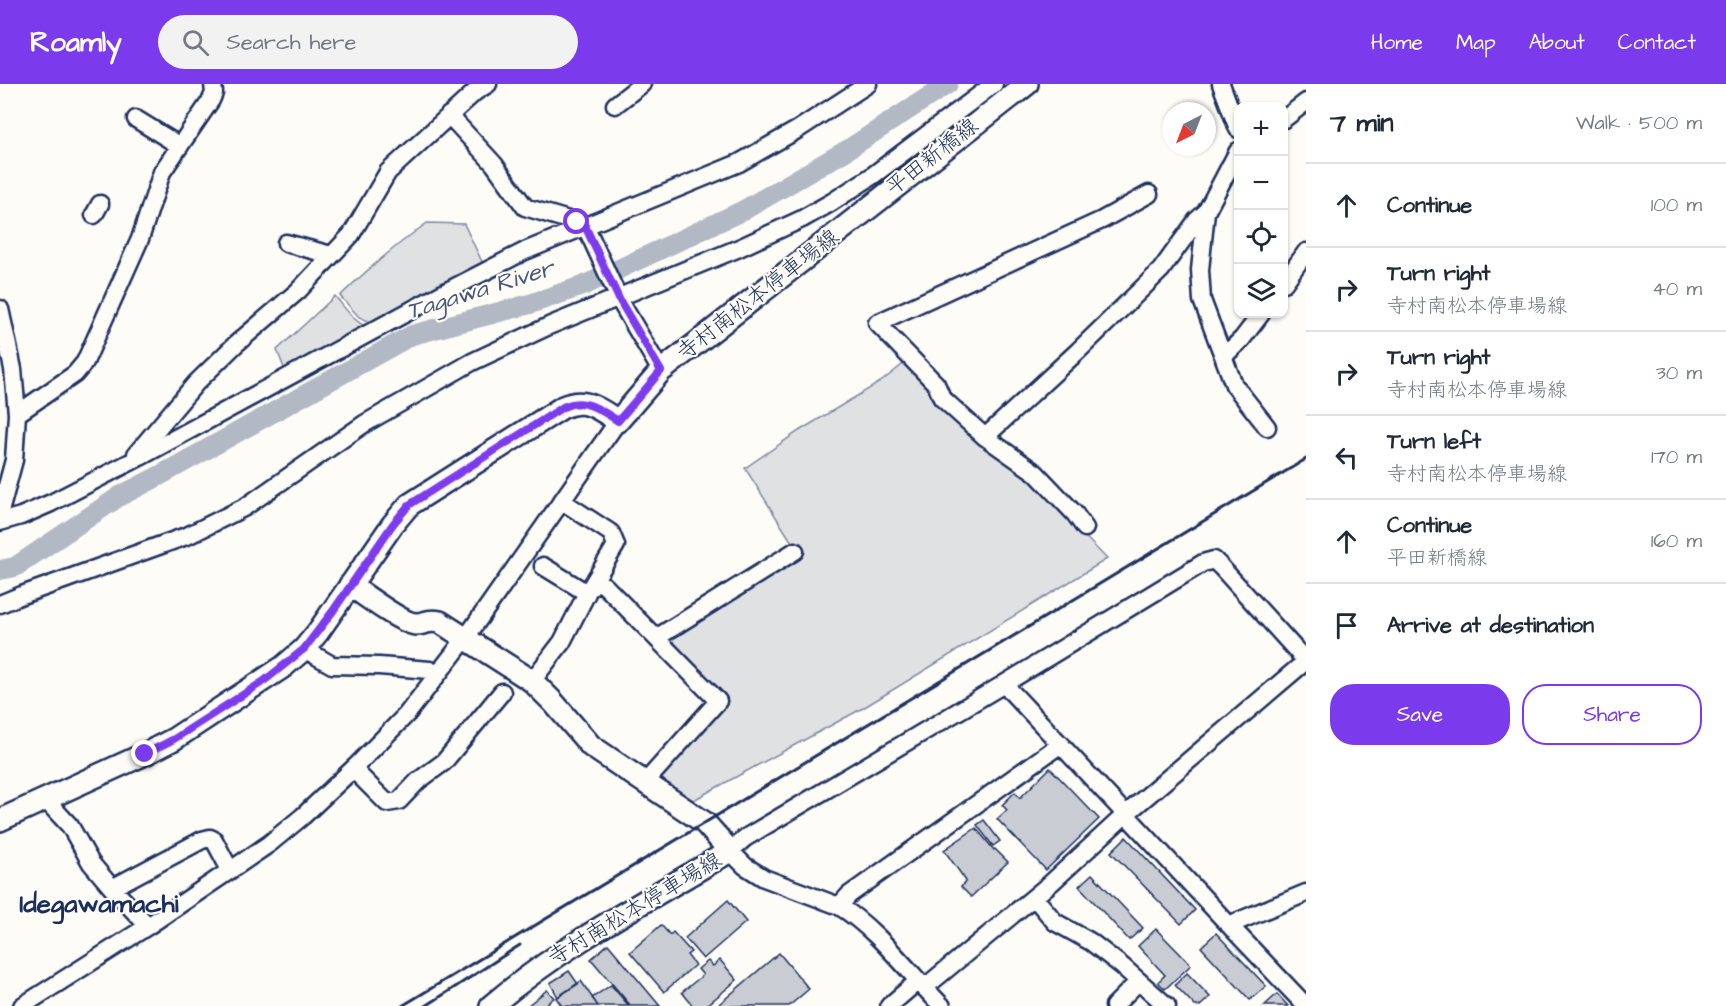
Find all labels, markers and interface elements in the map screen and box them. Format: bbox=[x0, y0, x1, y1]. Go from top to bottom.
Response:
search box bbox=[158, 15, 578, 69]
text: Roamly bbox=[30, 23, 122, 62]
icon: search bbox=[179, 26, 212, 59]
text: Search here bbox=[227, 27, 356, 58]
text: Home bbox=[1371, 28, 1423, 57]
text: Map bbox=[1456, 28, 1496, 57]
text: About bbox=[1529, 28, 1585, 57]
text: Contact bbox=[1618, 28, 1696, 57]
north arrow bbox=[1162, 102, 1216, 156]
map controls bbox=[1234, 102, 1288, 318]
button: + bbox=[1234, 102, 1288, 156]
text: 7 min bbox=[1330, 105, 1394, 141]
text: Walk · 500 m bbox=[1576, 109, 1702, 137]
street label: 平田新橋線 bbox=[879, 111, 985, 203]
button: − bbox=[1234, 156, 1288, 210]
icon: ahead bbox=[1330, 189, 1363, 222]
text: Continue bbox=[1387, 190, 1472, 221]
text: 100 m bbox=[1651, 191, 1702, 219]
route start bbox=[563, 208, 589, 234]
button: locate bbox=[1234, 210, 1288, 264]
street label: 寺村南松本停車場線 bbox=[670, 222, 846, 368]
water label: Tagawa River bbox=[402, 251, 561, 329]
text: Turn right bbox=[1387, 258, 1490, 289]
button: layers bbox=[1234, 264, 1288, 318]
icon: right bbox=[1330, 273, 1363, 306]
text: 40 m bbox=[1652, 275, 1702, 303]
text: 寺村南松本停車場線 bbox=[1387, 292, 1567, 320]
text: Turn right bbox=[1387, 342, 1490, 373]
icon: right bbox=[1330, 357, 1363, 390]
text: 30 m bbox=[1656, 359, 1702, 387]
text: 寺村南松本停車場線 bbox=[1387, 376, 1567, 404]
text: Turn left bbox=[1387, 426, 1481, 457]
icon: left bbox=[1330, 441, 1363, 474]
text: 170 m bbox=[1651, 443, 1702, 471]
text: 寺村南松本停車場線 bbox=[1387, 460, 1567, 488]
text: Continue bbox=[1387, 510, 1472, 541]
icon: ahead bbox=[1330, 525, 1363, 558]
text: 160 m bbox=[1651, 527, 1702, 555]
text: 平田新橋線 bbox=[1387, 544, 1487, 572]
icon: arrive bbox=[1330, 609, 1363, 642]
text: Arrive at destination bbox=[1387, 610, 1594, 641]
button: Save bbox=[1330, 684, 1510, 745]
button: Share bbox=[1522, 684, 1702, 745]
route end bbox=[131, 740, 157, 766]
street label: 寺村南松本停車場線 bbox=[542, 845, 728, 973]
district label: Idegawamachi bbox=[20, 886, 179, 925]

